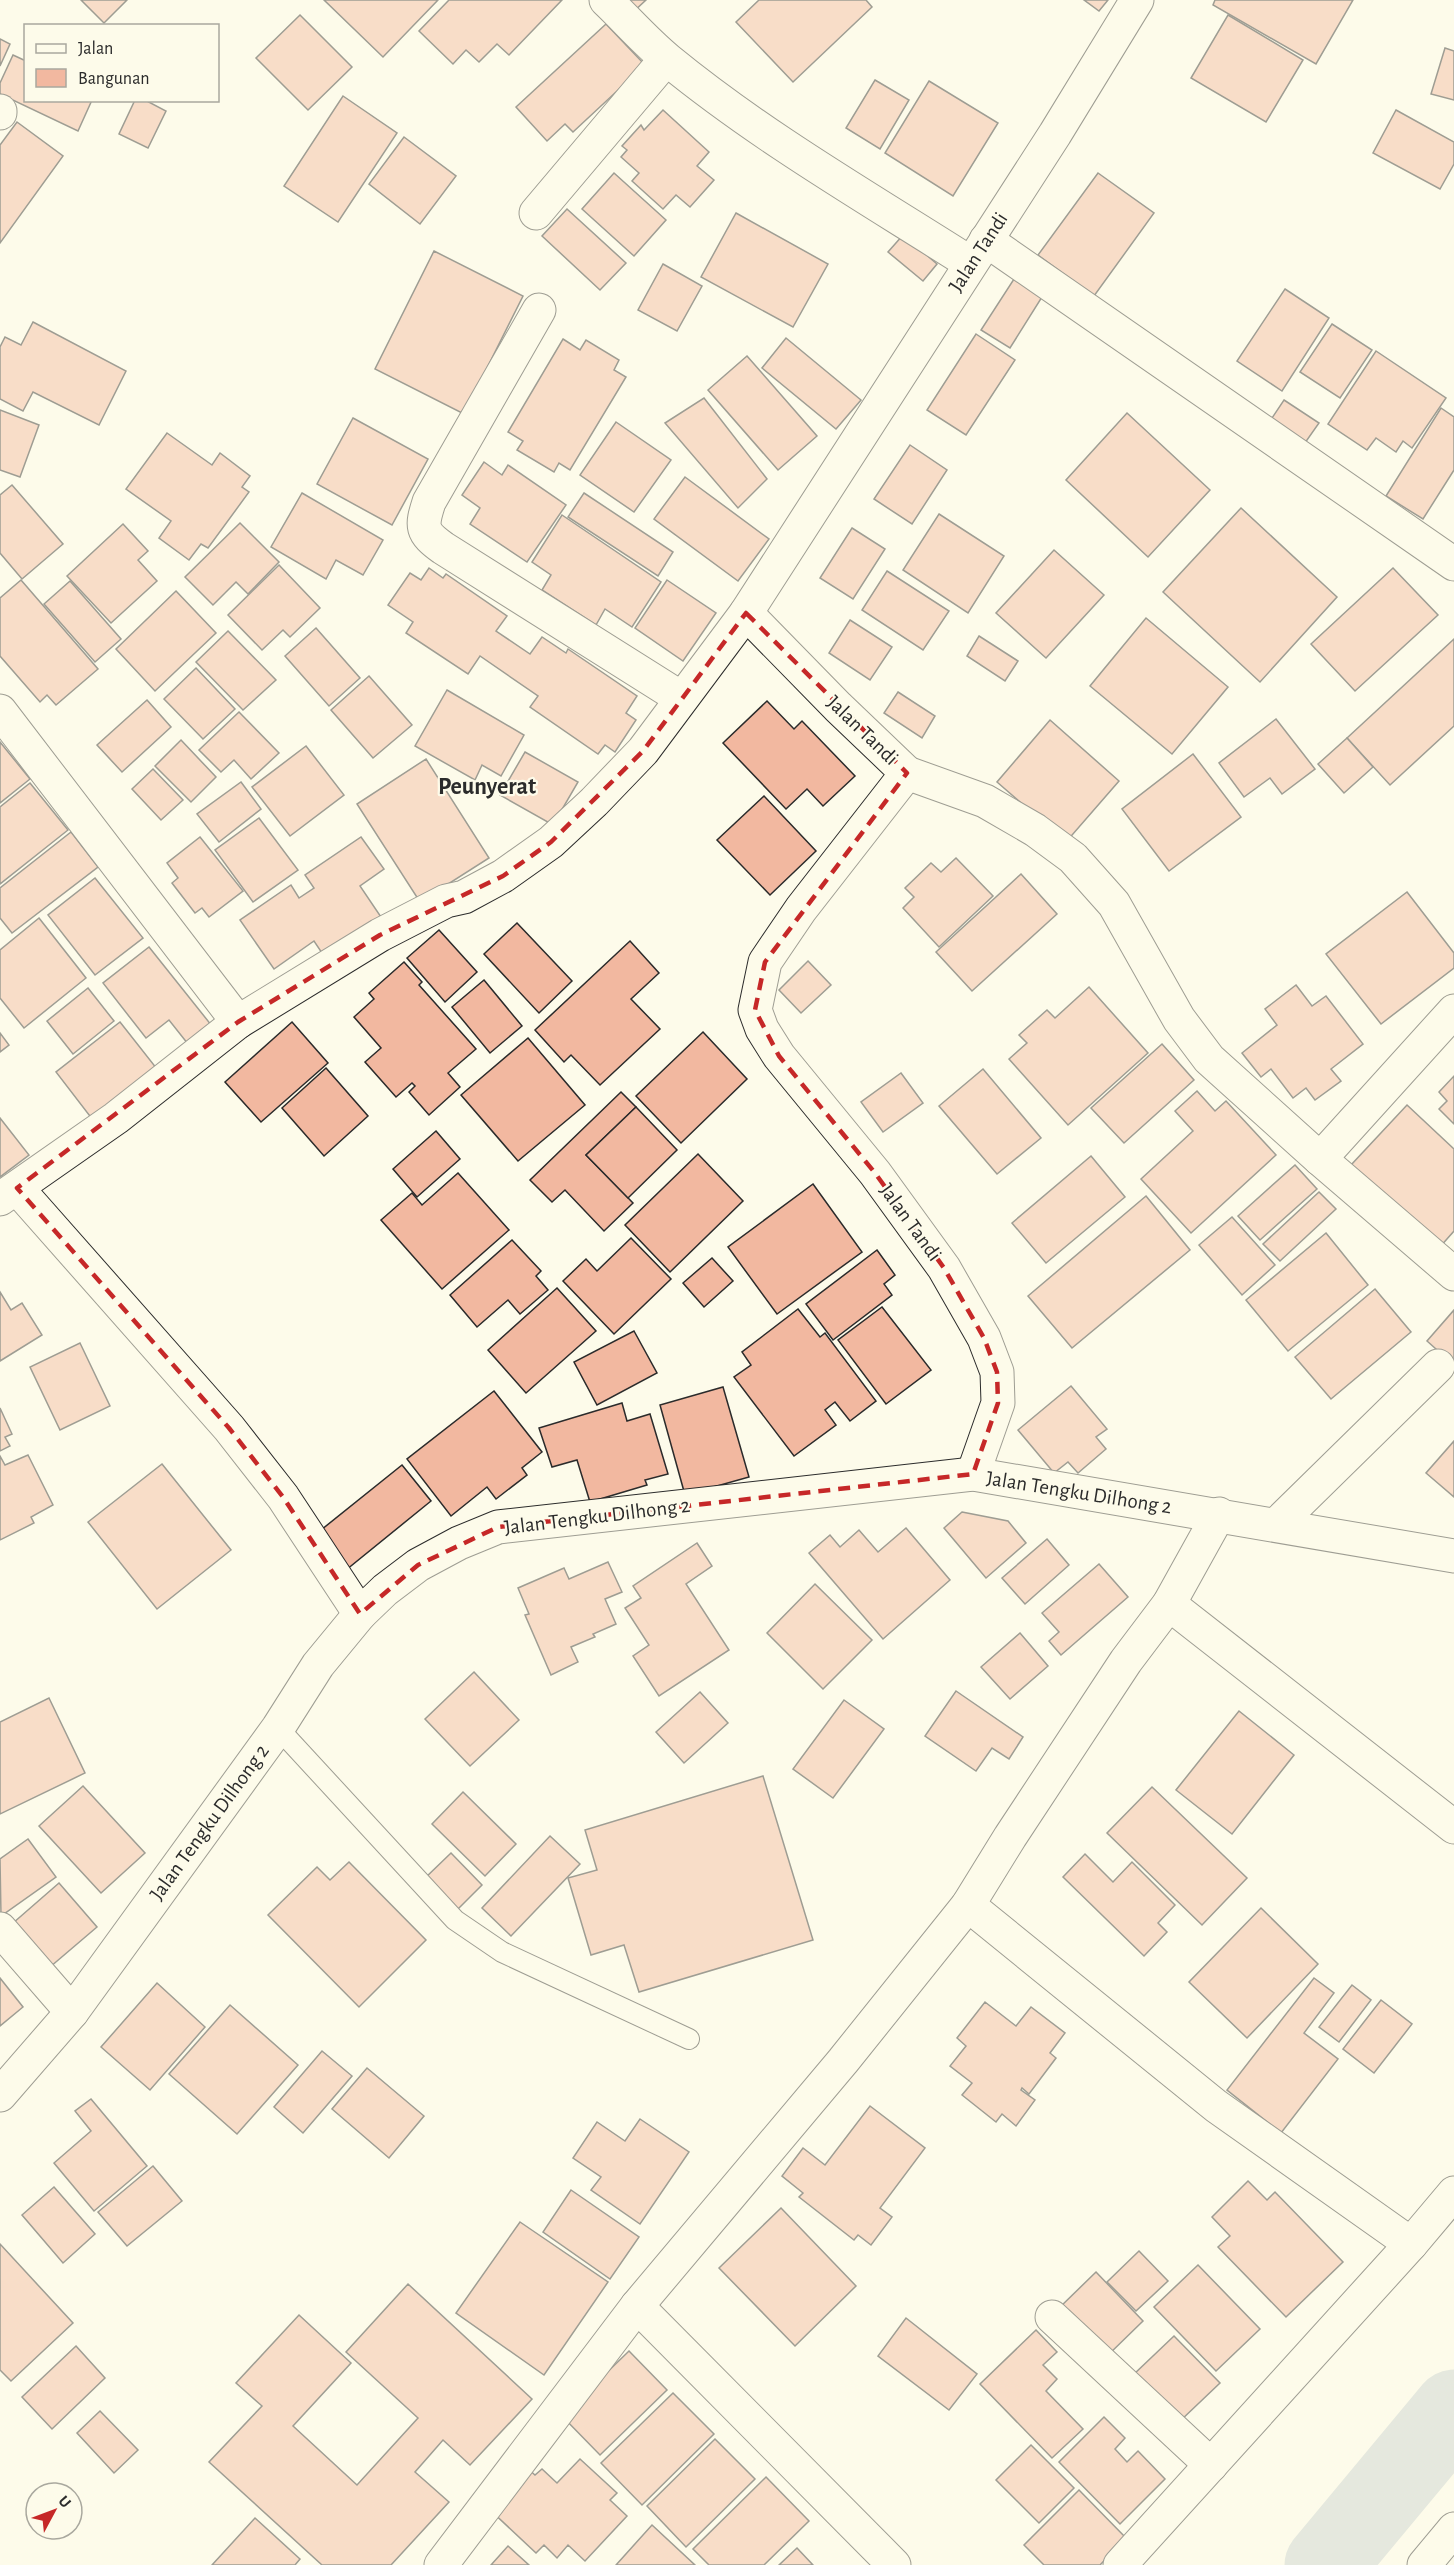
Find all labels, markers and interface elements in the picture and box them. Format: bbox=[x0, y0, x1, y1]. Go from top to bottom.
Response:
legend bbox=[24, 24, 219, 102]
text: Jalan bbox=[78, 40, 113, 58]
text: Bangunan bbox=[78, 70, 150, 88]
street label: Jalan Tandi bbox=[945, 209, 1012, 296]
street label: Jalan Tandi bbox=[823, 692, 902, 769]
district label: Peunyerat bbox=[438, 775, 536, 799]
street label: Jalan Tandi bbox=[876, 1180, 946, 1265]
street label: Jalan Tengku Dilhong 2 bbox=[985, 1467, 1173, 1517]
street label: Jalan Tengku Dilhong 2 bbox=[503, 1495, 691, 1538]
street label: Jalan Tengku Dilhong 2 bbox=[146, 1740, 273, 1904]
north arrow bbox=[24, 2481, 84, 2541]
text: U bbox=[55, 2493, 74, 2511]

